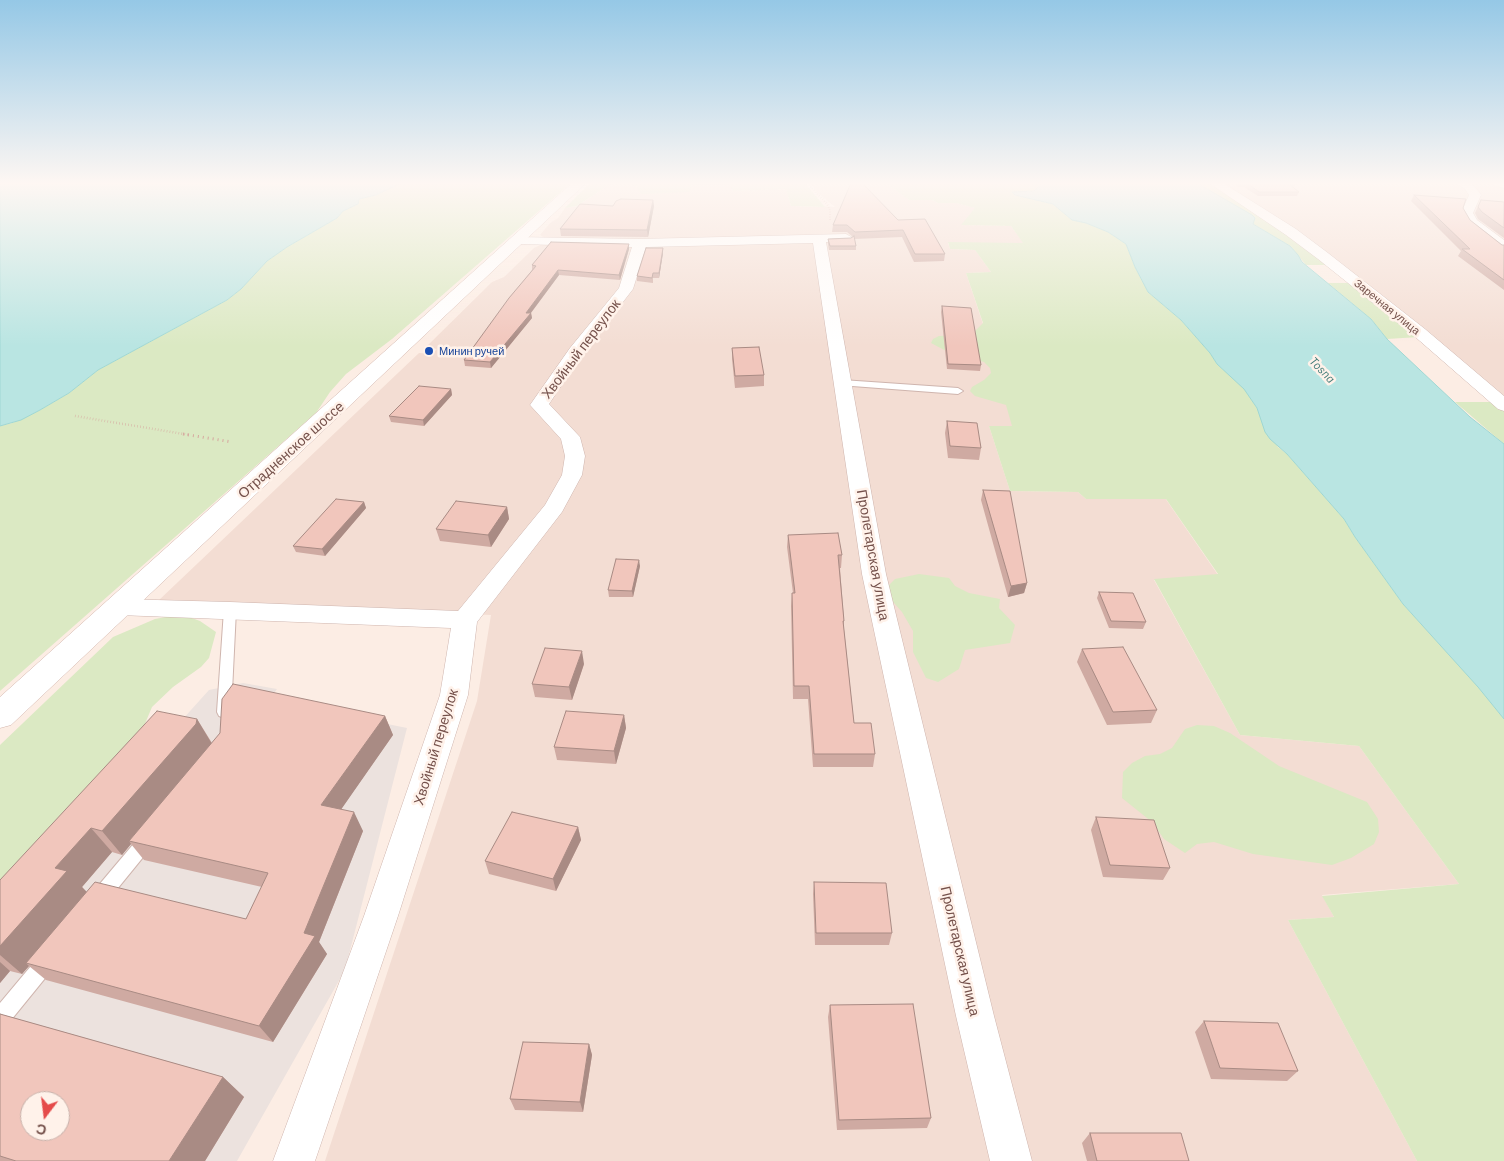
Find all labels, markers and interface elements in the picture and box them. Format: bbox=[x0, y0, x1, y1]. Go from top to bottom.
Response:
street label: Заречная улица bbox=[1351, 276, 1423, 338]
street label: Хвойный переулок bbox=[538, 296, 624, 402]
place label: Минин ручей bbox=[439, 344, 504, 358]
marker: Минин ручей bbox=[423, 345, 435, 357]
water label: Tosna bbox=[1306, 354, 1338, 386]
street label: Отрадненское шоссе bbox=[235, 398, 347, 502]
street label: Пролетарская улица bbox=[853, 488, 893, 622]
street label: Хвойный переулок bbox=[410, 687, 462, 807]
street label: Пролетарская улица bbox=[937, 884, 983, 1018]
north arrow bbox=[20, 1091, 70, 1141]
text: С bbox=[34, 1120, 48, 1140]

